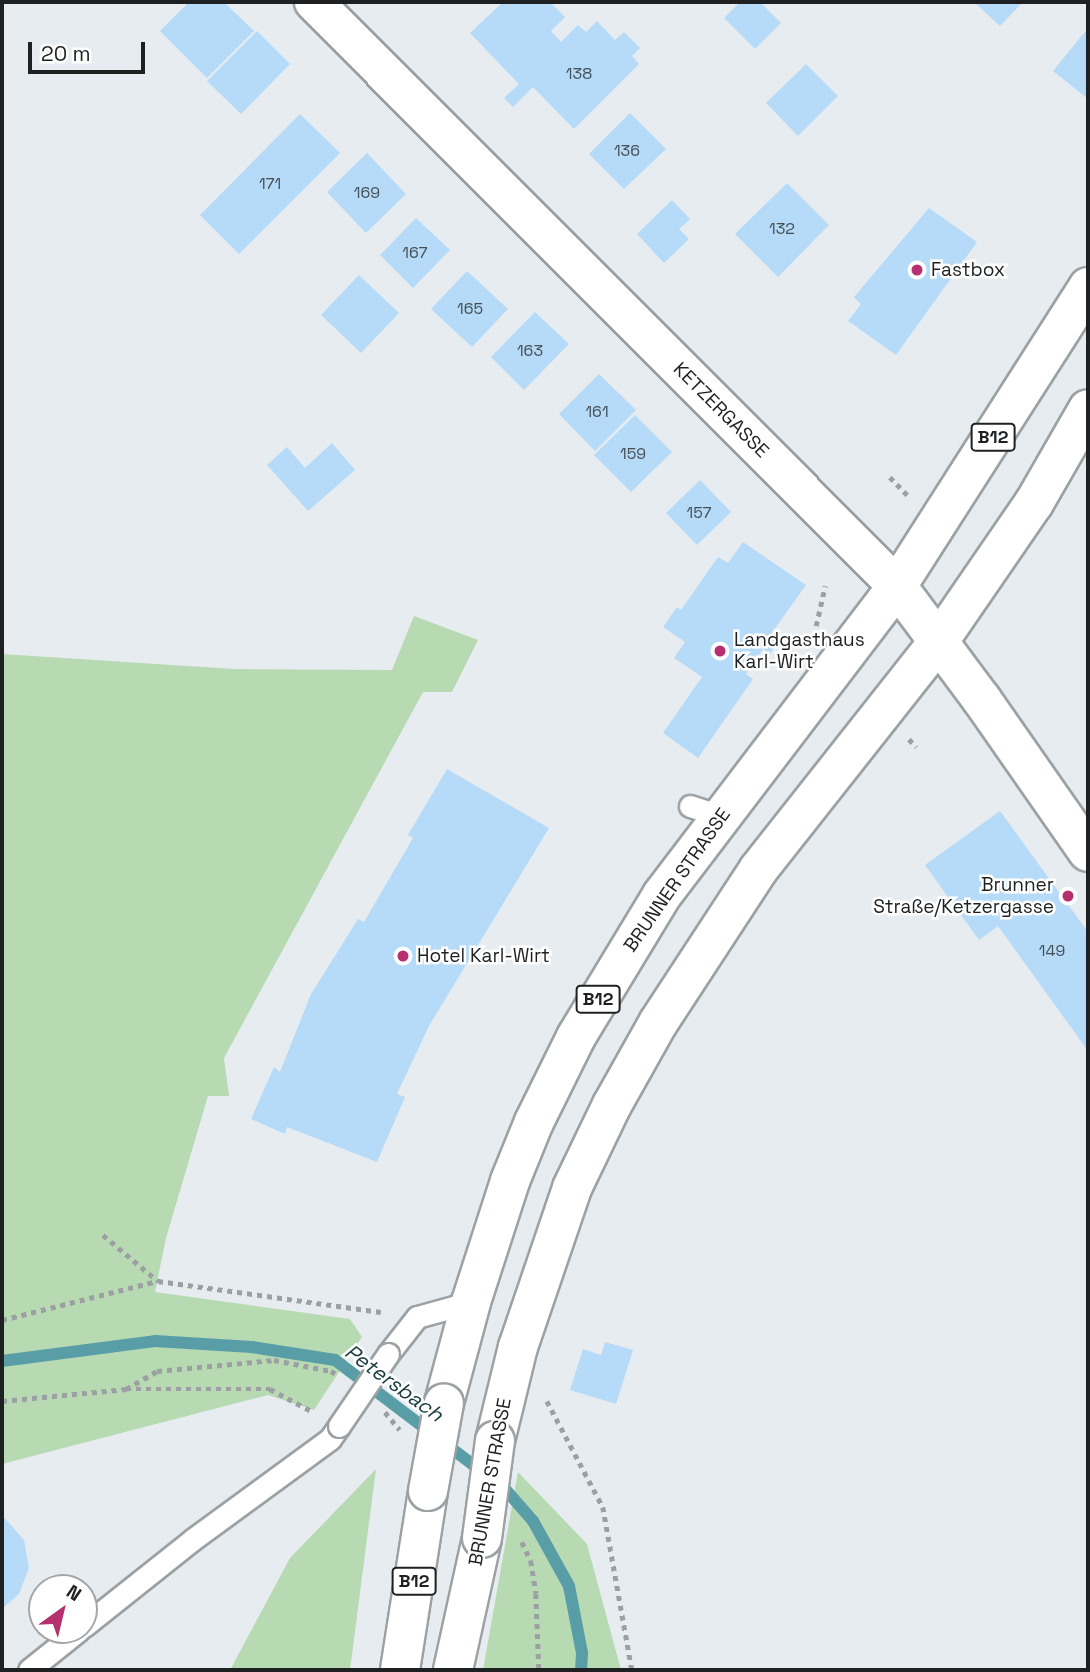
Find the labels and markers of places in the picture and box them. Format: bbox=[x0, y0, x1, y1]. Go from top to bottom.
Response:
place label: Fastbox bbox=[931, 259, 1005, 281]
marker: Fastbox bbox=[909, 262, 925, 278]
place label: Landgasthaus Karl-Wirt bbox=[734, 629, 865, 673]
marker: Landgasthaus Karl-Wirt bbox=[712, 643, 728, 659]
place label: Brunner Straße/Ketzergasse bbox=[873, 874, 1054, 918]
marker: Brunner Straße/Ketzergasse bbox=[1060, 888, 1076, 904]
place label: Hotel Karl-Wirt bbox=[417, 945, 550, 967]
marker: Hotel Karl-Wirt bbox=[395, 948, 411, 964]

